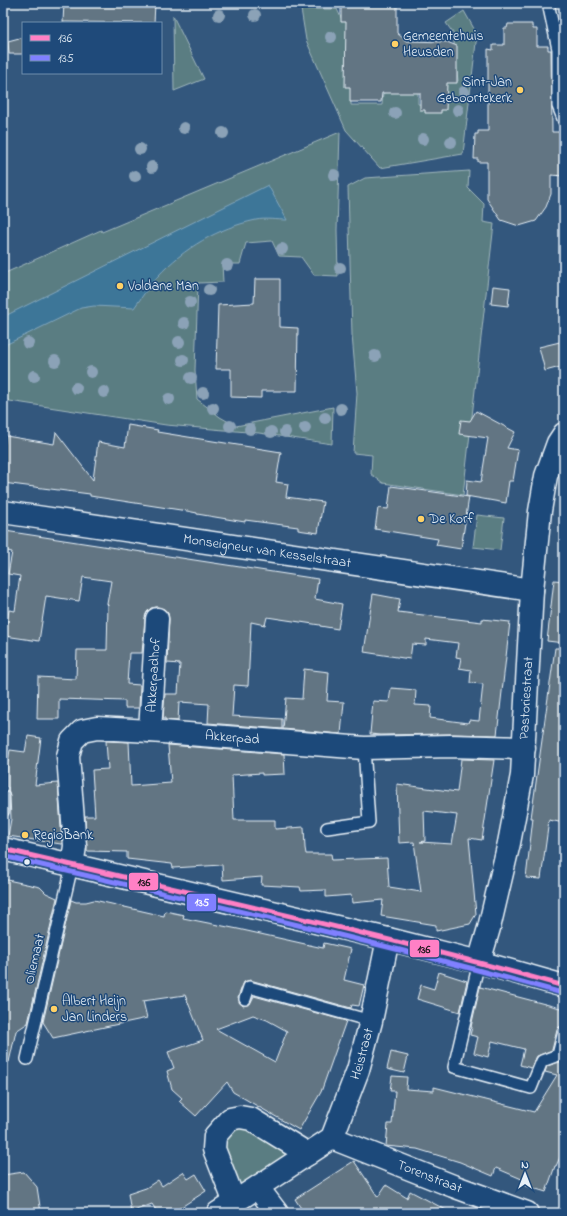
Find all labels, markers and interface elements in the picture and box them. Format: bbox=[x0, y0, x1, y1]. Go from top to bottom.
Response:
legend bbox=[22, 22, 162, 74]
place label: Gemeentehuis Heusden bbox=[403, 26, 484, 63]
text: 136 bbox=[58, 30, 73, 48]
marker: Gemeentehuis Heusden bbox=[390, 39, 400, 49]
text: 135 bbox=[58, 50, 74, 68]
place label: Sint-Jan Geboortekerk bbox=[437, 72, 513, 109]
marker: Sint-Jan Geboortekerk bbox=[515, 85, 525, 95]
place label: Voldane Man bbox=[127, 276, 199, 297]
marker: Voldane Man bbox=[115, 281, 125, 291]
place label: De Korf bbox=[428, 509, 474, 530]
marker: De Korf bbox=[416, 514, 426, 524]
street label: Monseigneur van Kesselstraat bbox=[182, 528, 353, 574]
street label: Akkerpadhof bbox=[141, 637, 166, 713]
street label: Pastoriestraat bbox=[513, 656, 539, 740]
street label: Akkerpad bbox=[204, 725, 260, 750]
place label: RegioBank bbox=[33, 825, 94, 847]
marker: RegioBank bbox=[20, 830, 30, 840]
unlabelled marker bbox=[22, 857, 32, 867]
line badge: 136 bbox=[128, 872, 159, 891]
text: 136 bbox=[138, 875, 151, 891]
line badge: 135 bbox=[186, 893, 217, 912]
text: 135 bbox=[195, 895, 210, 911]
street label: Oliemaat bbox=[19, 931, 51, 986]
line badge: 136 bbox=[409, 939, 440, 958]
text: 136 bbox=[418, 942, 431, 958]
place label: Albert Heijn Jan Linders bbox=[62, 991, 127, 1028]
marker: Albert Heijn Jan Linders bbox=[49, 1004, 59, 1014]
street label: Heistraat bbox=[345, 1025, 379, 1083]
street label: Torenstraat bbox=[394, 1154, 465, 1199]
north arrow bbox=[505, 1154, 545, 1194]
text: N bbox=[521, 1157, 529, 1173]

